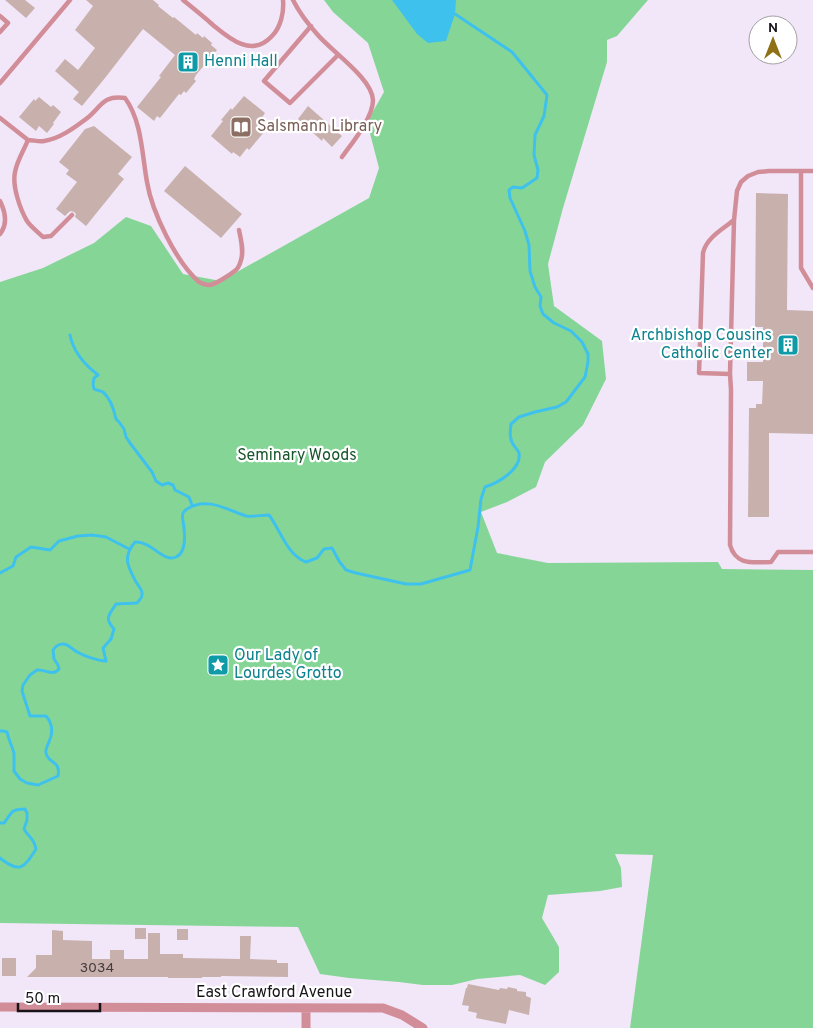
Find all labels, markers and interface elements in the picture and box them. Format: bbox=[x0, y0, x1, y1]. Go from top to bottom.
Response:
north arrow bbox=[748, 15, 798, 65]
text: N bbox=[768, 20, 778, 37]
building icon: Henni Hall bbox=[176, 50, 200, 74]
place label: Henni Hall bbox=[204, 52, 278, 72]
library icon: Salsmann Library bbox=[229, 115, 253, 139]
place label: Salsmann Library bbox=[257, 117, 382, 137]
place label: Archbishop Cousins Catholic Center bbox=[630, 326, 772, 364]
building icon: Archbishop Cousins Catholic Center bbox=[776, 333, 800, 357]
park label: Seminary Woods bbox=[237, 446, 357, 466]
place label: Our Lady of Lourdes Grotto bbox=[234, 646, 342, 684]
place icon: Our Lady of Lourdes Grotto bbox=[206, 653, 230, 677]
house number: 3034 bbox=[80, 960, 114, 977]
scale bar bbox=[18, 980, 100, 1012]
street label: East Crawford Avenue bbox=[196, 983, 352, 1003]
text: 50 m bbox=[25, 990, 60, 1009]

